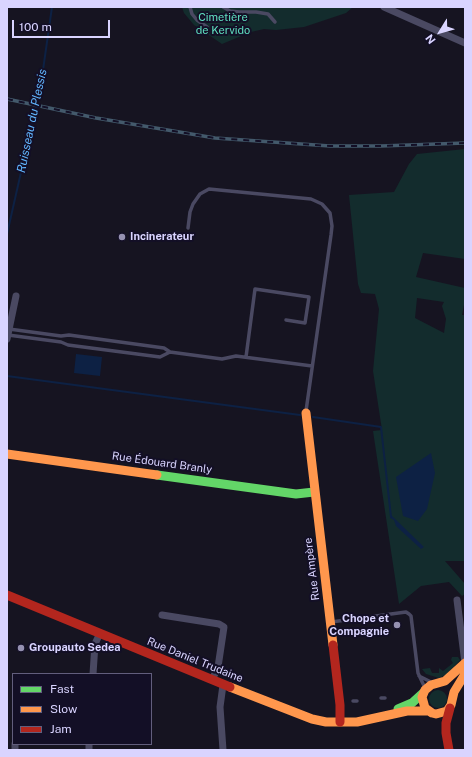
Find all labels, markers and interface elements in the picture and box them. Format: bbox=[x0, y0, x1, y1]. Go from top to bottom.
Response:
park label: Cimetière de Kervido bbox=[196, 11, 250, 37]
scale bar bbox=[14, 12, 112, 38]
north arrow bbox=[420, 12, 460, 52]
text: 100 m bbox=[19, 20, 52, 34]
text: N bbox=[423, 32, 438, 46]
water label: Ruisseau du Plessis bbox=[14, 68, 50, 174]
place label: Incinerateur bbox=[130, 230, 194, 244]
marker: Incinerateur bbox=[117, 232, 127, 242]
street label: Rue Édouard Branly bbox=[111, 449, 213, 477]
street label: Rue Ampère bbox=[302, 537, 322, 601]
place label: Chope et Compagnie bbox=[329, 612, 389, 638]
marker: Chope et Compagnie bbox=[392, 620, 402, 630]
street label: Rue Daniel Trudaine bbox=[145, 635, 245, 685]
place label: Groupauto Sedea bbox=[29, 641, 120, 655]
marker: Groupauto Sedea bbox=[16, 643, 26, 653]
legend bbox=[12, 673, 152, 745]
text: Fast bbox=[50, 682, 74, 696]
text: Slow bbox=[50, 702, 77, 716]
text: Jam bbox=[50, 722, 72, 736]

